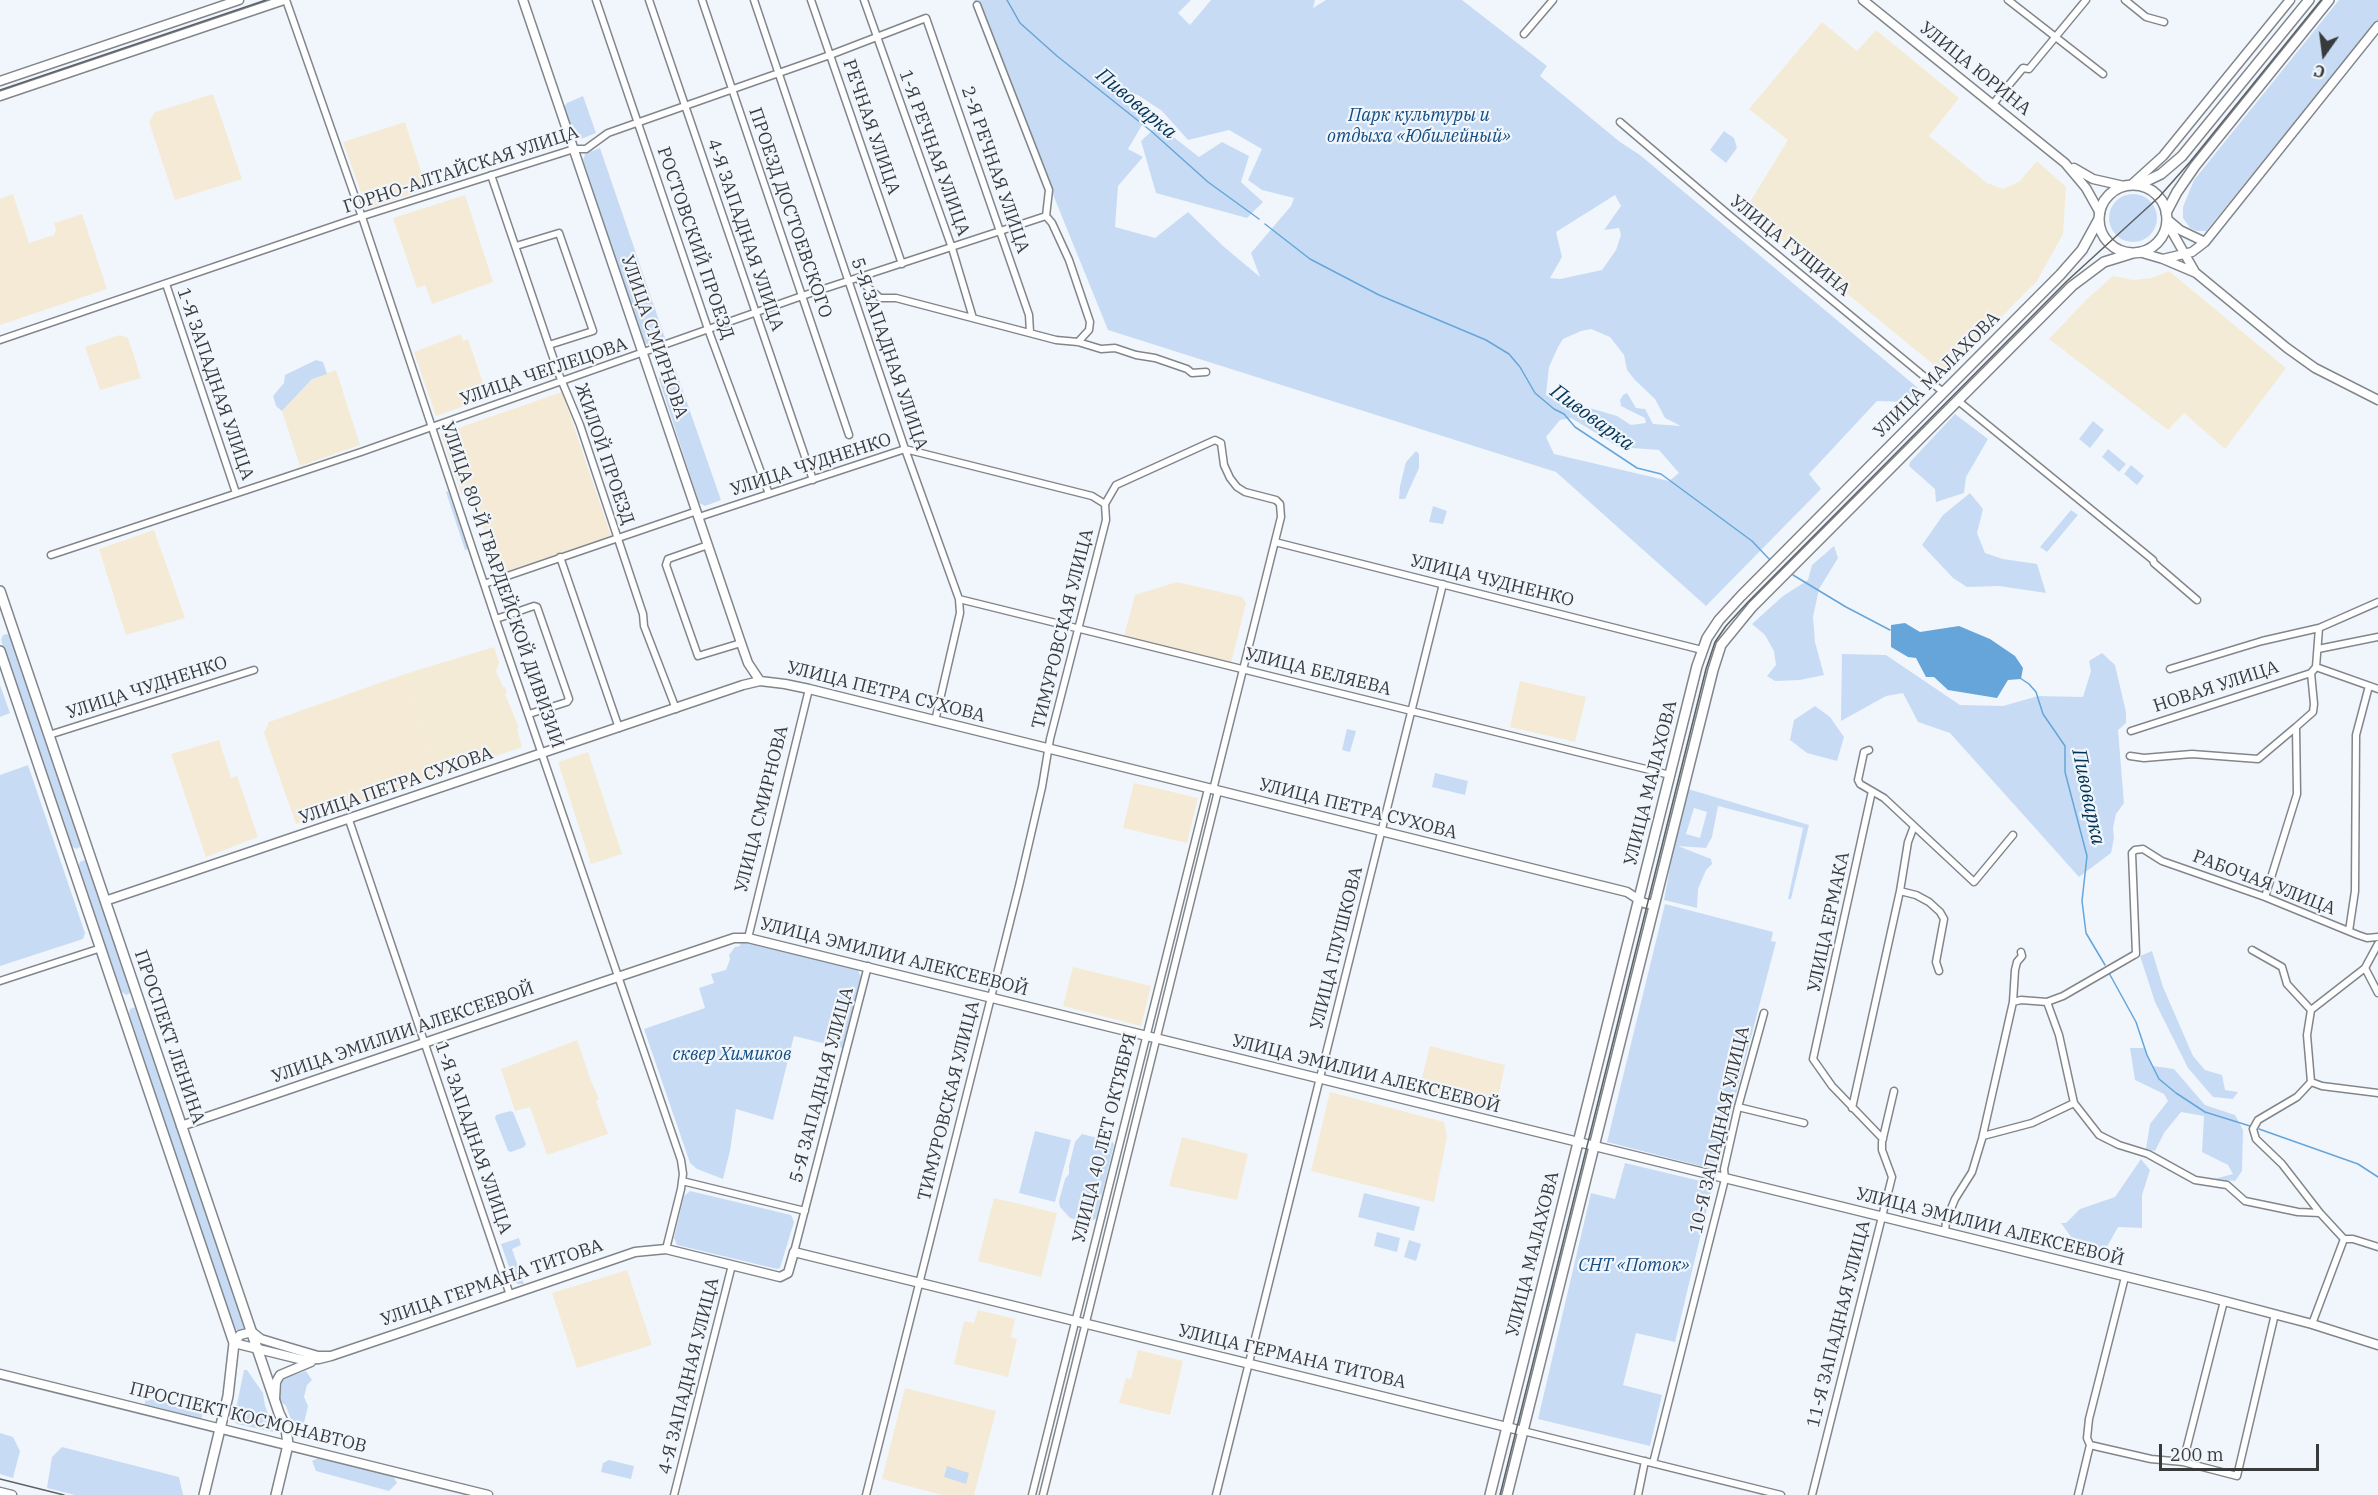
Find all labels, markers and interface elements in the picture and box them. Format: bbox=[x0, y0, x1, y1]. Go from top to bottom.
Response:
street label: УЛИЦА ЮРИНА bbox=[1915, 17, 2035, 121]
north arrow bbox=[2294, 24, 2354, 84]
street label: РЕЧНАЯ УЛИЦА bbox=[838, 57, 904, 197]
text: С bbox=[2312, 60, 2327, 82]
water label: Пивоварка bbox=[1091, 63, 1181, 145]
street label: 1-Я РЕЧНАЯ УЛИЦА bbox=[894, 67, 974, 239]
street label: 2-Я РЕЧНАЯ УЛИЦА bbox=[956, 84, 1034, 256]
street label: ПРОЕЗД ДОСТОЕВСКОГО bbox=[744, 105, 836, 321]
park label: Парк культуры и отдыха «Юбилейный» bbox=[1327, 105, 1511, 148]
street label: ГОРНО-АЛТАЙСКАЯ УЛИЦА bbox=[341, 122, 581, 218]
street label: 4-Я ЗАПАДНАЯ УЛИЦА bbox=[702, 136, 788, 334]
street label: РОСТОВСКИЙ ПРОЕЗД bbox=[652, 144, 738, 342]
street label: УЛИЦА ГУЩИНА bbox=[1726, 191, 1854, 301]
street label: УЛИЦА СМИРНОВА bbox=[616, 253, 692, 421]
street label: 5-Я ЗАПАДНАЯ УЛИЦА bbox=[846, 255, 932, 453]
street label: 1-Я ЗАПАДНАЯ УЛИЦА bbox=[172, 285, 258, 483]
street label: УЛИЦА МАЛАХОВА bbox=[1869, 307, 2005, 443]
street label: УЛИЦА ЧЕГЛЕЦОВА bbox=[458, 333, 630, 411]
street label: ЖИЛОЙ ПРОЕЗД bbox=[570, 380, 638, 528]
water label: Пивоварка bbox=[1545, 380, 1639, 456]
street label: УЛИЦА 80-Й ГВАРДЕЙСКОЙ ДИВИЗИИ bbox=[436, 419, 568, 751]
street label: УЛИЦА ЧУДНЕНКО bbox=[728, 429, 894, 501]
street label: ТИМУРОВСКАЯ УЛИЦА bbox=[1028, 527, 1098, 731]
street label: УЛИЦА ЧУДНЕНКО bbox=[1408, 550, 1576, 612]
street label: УЛИЦА БЕЛЯЕВА bbox=[1243, 643, 1393, 701]
street label: УЛИЦА ЧУДНЕНКО bbox=[64, 652, 230, 724]
street label: УЛИЦА ПЕТРА СУХОВА bbox=[785, 657, 987, 727]
street label: НОВАЯ УЛИЦА bbox=[2151, 657, 2281, 717]
street label: УЛИЦА МАЛАХОВА bbox=[1620, 698, 1682, 868]
street label: УЛИЦА СМИРНОВА bbox=[731, 723, 793, 895]
street label: УЛИЦА ПЕТРА СУХОВА bbox=[296, 743, 496, 829]
water label: Пивоварка bbox=[2066, 747, 2110, 847]
street label: УЛИЦА ПЕТРА СУХОВА bbox=[1257, 774, 1459, 844]
street label: РАБОЧАЯ УЛИЦА bbox=[2189, 846, 2339, 920]
street label: УЛИЦА ЕРМАКА bbox=[1804, 850, 1854, 994]
street label: УЛИЦА ГЛУШКОВА bbox=[1306, 864, 1368, 1032]
street label: УЛИЦА ЭМИЛИИ АЛЕКСЕЕВОЙ bbox=[758, 913, 1030, 1001]
street label: ПРОСПЕКТ ЛЕНИНА bbox=[129, 947, 209, 1127]
street label: УЛИЦА ЭМИЛИИ АЛЕКСЕЕВОЙ bbox=[269, 978, 537, 1088]
street label: 5-Я ЗАПАДНАЯ УЛИЦА bbox=[785, 985, 859, 1185]
street label: ТИМУРОВСКАЯ УЛИЦА bbox=[914, 999, 984, 1203]
street label: 10-Я ЗАПАДНАЯ УЛИЦА bbox=[1686, 1024, 1754, 1236]
street label: УЛИЦА ЭМИЛИИ АЛЕКСЕЕВОЙ bbox=[1230, 1030, 1502, 1118]
street label: УЛИЦА 40 ЛЕТ ОКТЯБРЯ bbox=[1068, 1031, 1142, 1245]
street label: 1-Я ЗАПАДНАЯ УЛИЦА bbox=[430, 1039, 516, 1237]
park label: сквер Химиков bbox=[672, 1044, 792, 1066]
street label: УЛИЦА МАЛАХОВА bbox=[1502, 1169, 1564, 1339]
street label: УЛИЦА ЭМИЛИИ АЛЕКСЕЕВОЙ bbox=[1854, 1183, 2126, 1271]
street label: 11-Я ЗАПАДНАЯ УЛИЦА bbox=[1803, 1218, 1875, 1430]
street label: УЛИЦА ГЕРМАНА ТИТОВА bbox=[378, 1235, 606, 1331]
park label: СНТ «Поток» bbox=[1578, 1255, 1690, 1277]
street label: 4-Я ЗАПАДНАЯ УЛИЦА bbox=[654, 1276, 724, 1476]
street label: УЛИЦА ГЕРМАНА ТИТОВА bbox=[1176, 1320, 1408, 1394]
street label: ПРОСПЕКТ КОСМОНАВТОВ bbox=[127, 1378, 369, 1458]
scale bar bbox=[2162, 1432, 2322, 1470]
text: 200 m bbox=[2170, 1443, 2224, 1466]

